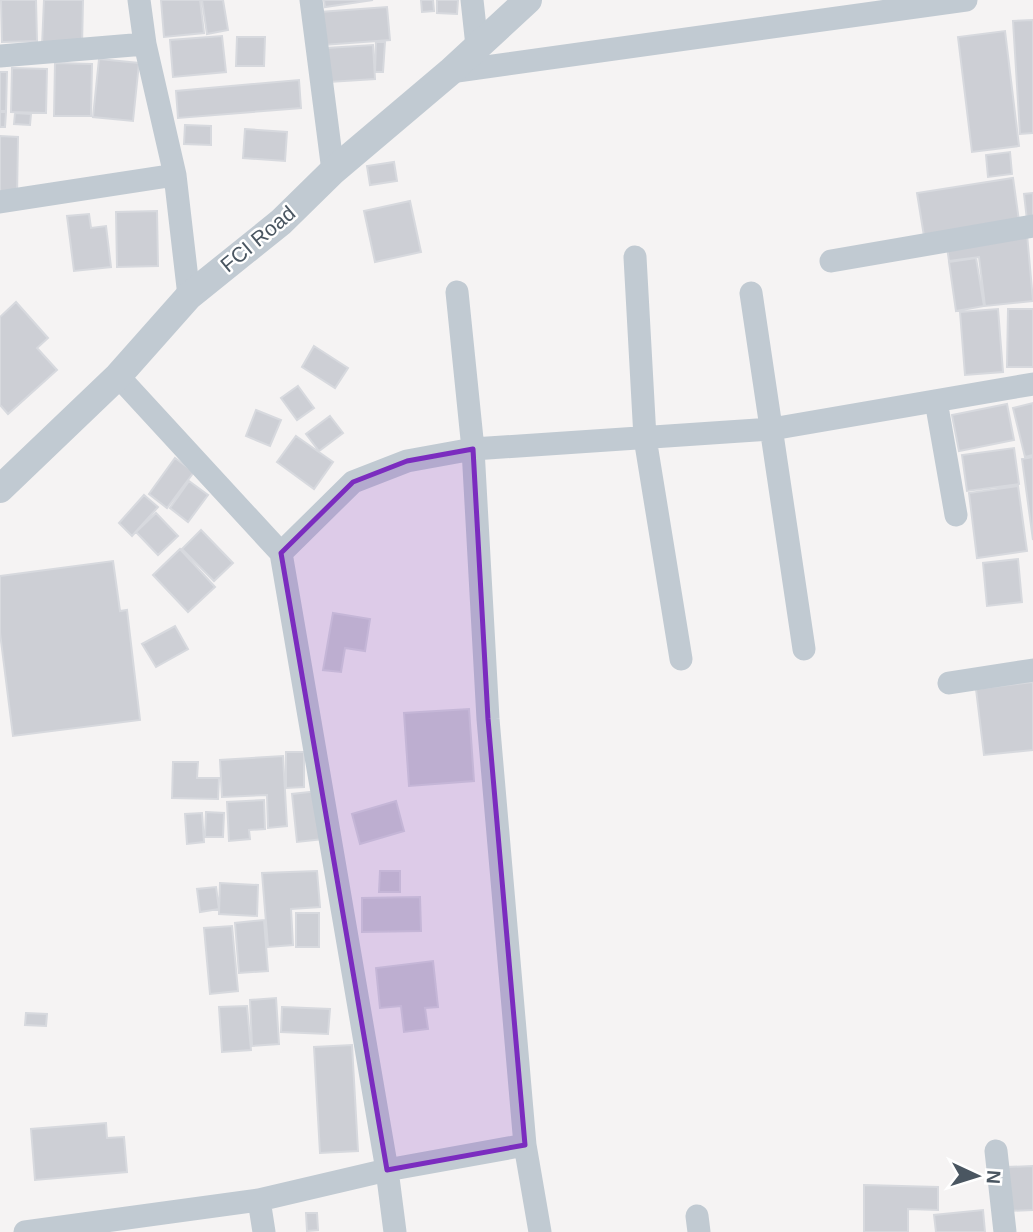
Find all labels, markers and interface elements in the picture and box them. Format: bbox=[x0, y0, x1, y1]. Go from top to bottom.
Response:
street label: FCI Road bbox=[216, 201, 299, 276]
north arrow bbox=[942, 1141, 1012, 1211]
text: N bbox=[983, 1170, 1004, 1185]

